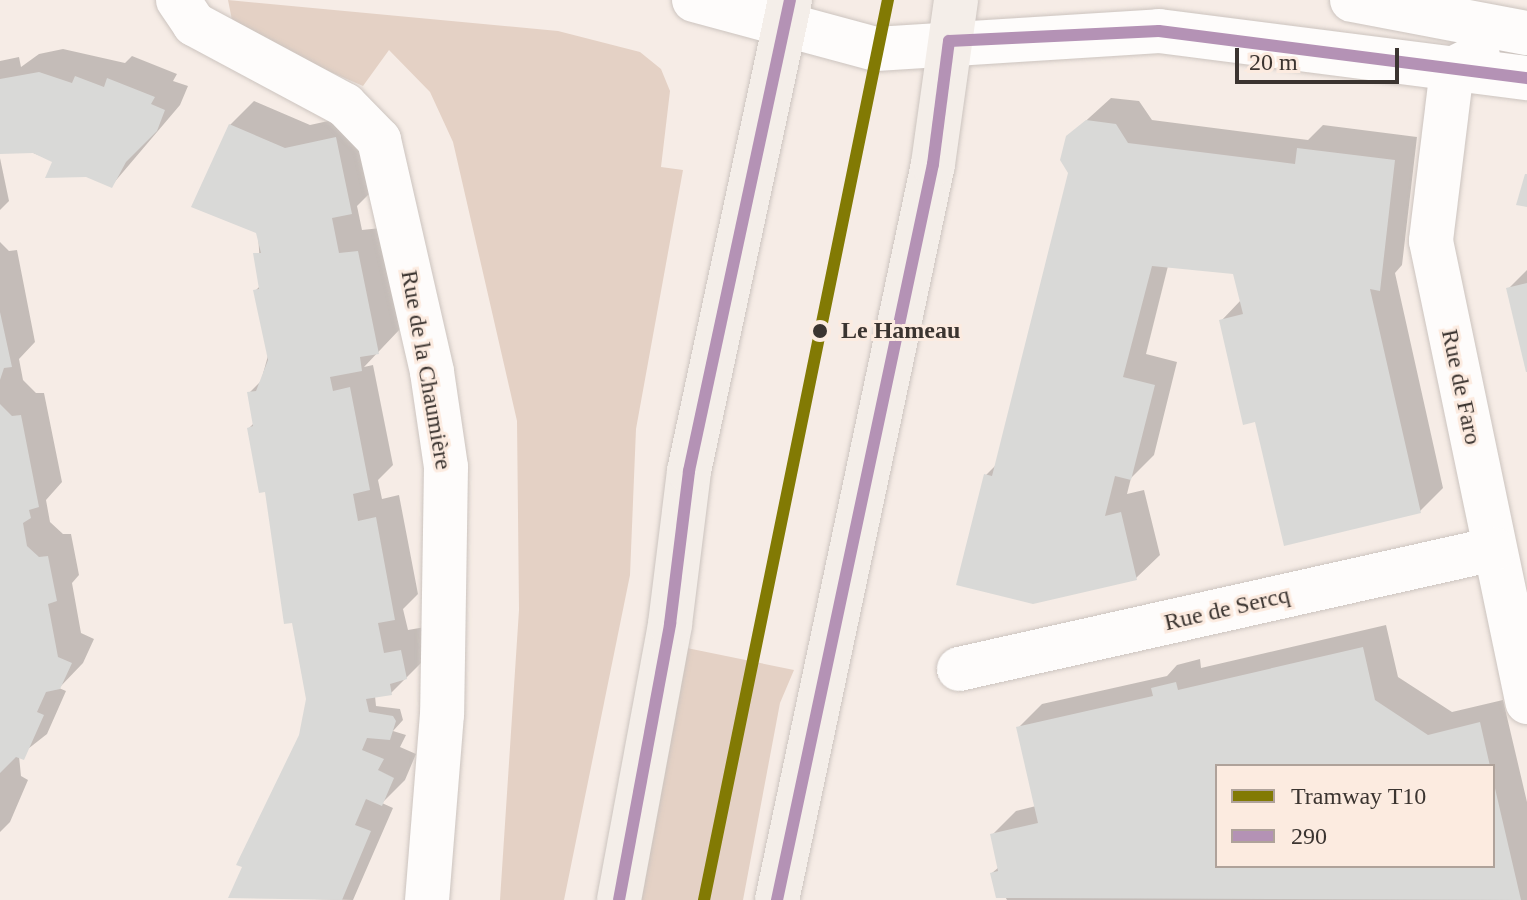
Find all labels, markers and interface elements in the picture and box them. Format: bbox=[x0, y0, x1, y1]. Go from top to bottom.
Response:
scale bar bbox=[1239, 32, 1403, 82]
text: 20 m bbox=[1249, 49, 1298, 75]
street label: Rue de la Chaumière bbox=[394, 268, 458, 472]
marker: Le Hameau bbox=[806, 317, 834, 345]
place label: Le Hameau bbox=[841, 317, 960, 345]
street label: Rue de Faro bbox=[1435, 327, 1487, 447]
street label: Rue de Sercq bbox=[1161, 581, 1293, 637]
legend bbox=[1215, 764, 1495, 868]
text: Tramway T10 bbox=[1291, 783, 1426, 809]
text: 290 bbox=[1291, 823, 1327, 849]

